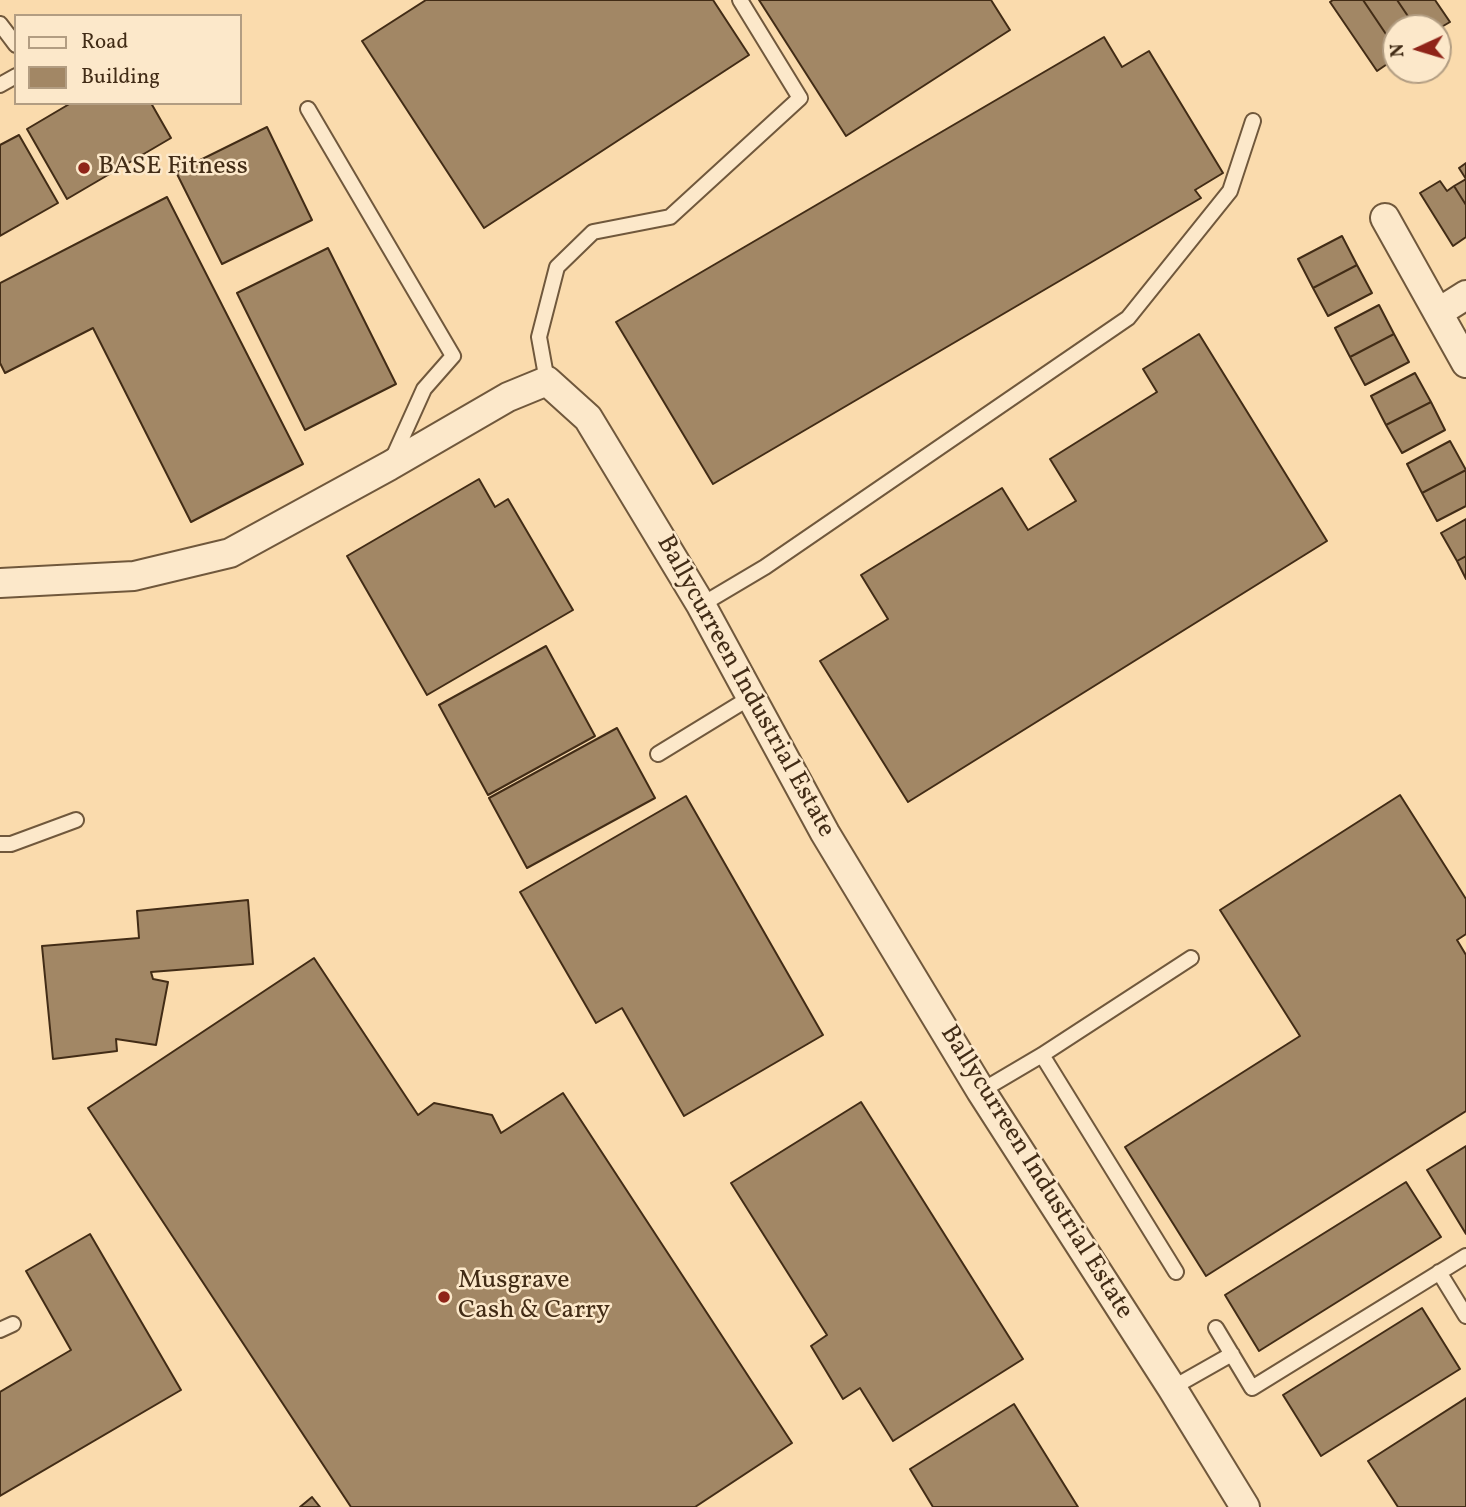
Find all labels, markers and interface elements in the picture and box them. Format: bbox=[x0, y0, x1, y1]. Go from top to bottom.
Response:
legend bbox=[14, 14, 242, 105]
north arrow bbox=[1382, 14, 1452, 84]
text: Road bbox=[81, 28, 128, 57]
text: N bbox=[1385, 43, 1411, 58]
text: Building bbox=[81, 63, 160, 92]
place label: BASE Fitness bbox=[98, 152, 248, 184]
marker: BASE Fitness bbox=[76, 160, 92, 176]
street label: Ballycurreen Industrial Estate bbox=[648, 531, 840, 843]
street label: Ballycurreen Industrial Estate bbox=[932, 1020, 1138, 1326]
place label: Musgrave Cash & Carry bbox=[458, 1266, 610, 1328]
marker: Musgrave Cash & Carry bbox=[436, 1289, 452, 1305]

